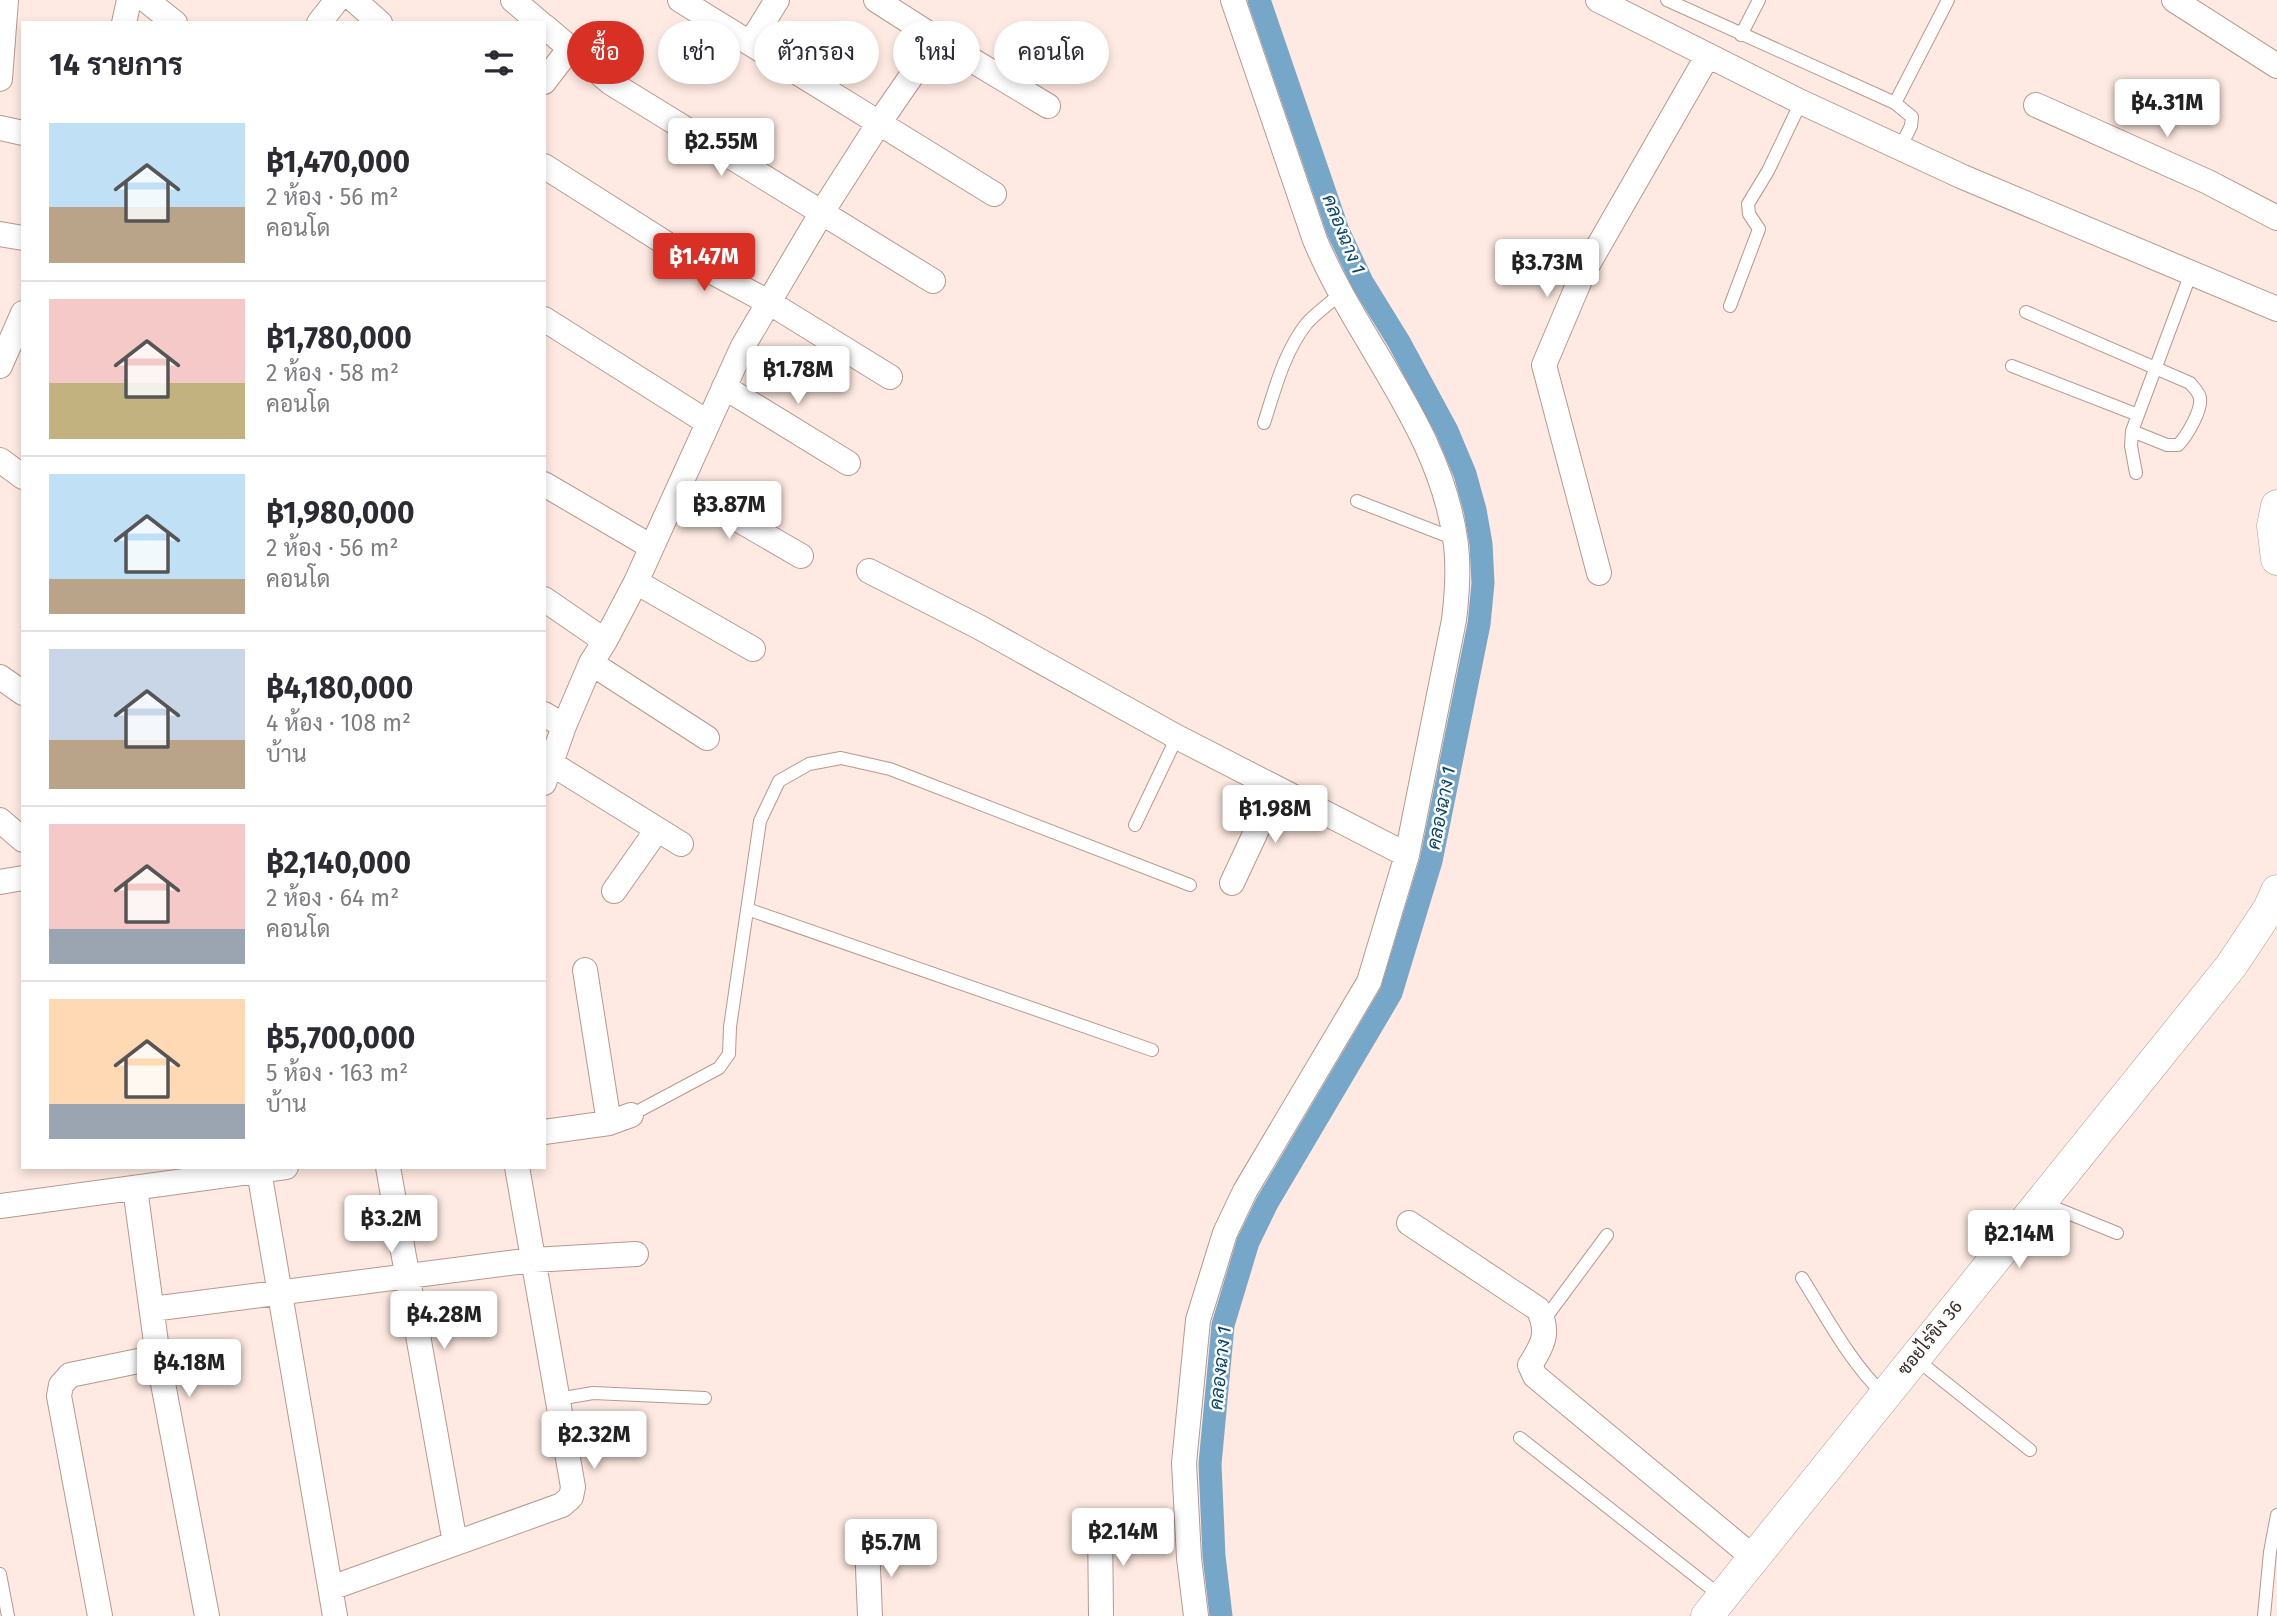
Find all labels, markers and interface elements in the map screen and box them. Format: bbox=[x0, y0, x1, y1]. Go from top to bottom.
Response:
chip: ซื้อ bbox=[567, 21, 644, 84]
chip: เช่า bbox=[658, 21, 740, 84]
chip: ตัวกรอง bbox=[754, 21, 879, 84]
chip: ใหม่ bbox=[893, 21, 980, 84]
chip: คอนโด bbox=[994, 21, 1109, 84]
icon: filters bbox=[480, 44, 518, 82]
text: 14 รายการ bbox=[49, 47, 183, 83]
pin: ฿4.31M bbox=[2110, 80, 2224, 139]
text: ฿4.31M bbox=[2131, 88, 2203, 116]
pin: ฿2.55M bbox=[664, 118, 778, 178]
text: ฿2.55M bbox=[684, 127, 758, 155]
text: ฿1,470,000 bbox=[266, 144, 410, 180]
icon: home bbox=[105, 151, 189, 235]
text: 2 ห้อง · 56 m² bbox=[266, 183, 398, 211]
water label: คลองฉาง 1 bbox=[1318, 191, 1370, 277]
text: คอนโด bbox=[266, 214, 330, 242]
pin: ฿1.47M bbox=[647, 233, 761, 293]
pin: ฿3.73M bbox=[1490, 240, 1604, 299]
text: ฿1.47M bbox=[669, 242, 739, 270]
text: ฿3.73M bbox=[1511, 248, 1583, 276]
text: ฿1,780,000 bbox=[266, 320, 412, 356]
icon: home bbox=[105, 327, 189, 411]
pin: ฿1.78M bbox=[741, 346, 855, 406]
text: ฿1.78M bbox=[763, 355, 833, 383]
text: 2 ห้อง · 58 m² bbox=[266, 359, 399, 387]
text: คอนโด bbox=[266, 390, 330, 418]
pin: ฿3.87M bbox=[672, 482, 786, 541]
text: ฿3.87M bbox=[692, 490, 766, 518]
text: ฿1,980,000 bbox=[266, 495, 415, 531]
icon: home bbox=[105, 502, 189, 586]
text: 2 ห้อง · 56 m² bbox=[266, 534, 398, 562]
text: คอนโด bbox=[266, 565, 330, 593]
text: ฿4,180,000 bbox=[266, 670, 413, 706]
icon: home bbox=[105, 677, 189, 761]
text: 4 ห้อง · 108 m² bbox=[266, 709, 411, 737]
text: บ้าน bbox=[266, 740, 307, 768]
water label: คลองฉาง 1 bbox=[1422, 765, 1460, 851]
pin: ฿1.98M bbox=[1218, 786, 1332, 845]
text: ฿1.98M bbox=[1239, 794, 1311, 822]
text: ฿2,140,000 bbox=[266, 845, 411, 881]
icon: home bbox=[105, 852, 189, 936]
text: 2 ห้อง · 64 m² bbox=[266, 884, 399, 912]
text: คอนโด bbox=[266, 915, 330, 943]
text: ฿5,700,000 bbox=[266, 1020, 415, 1056]
icon: home bbox=[105, 1027, 189, 1111]
text: 5 ห้อง · 163 m² bbox=[266, 1059, 408, 1087]
text: บ้าน bbox=[266, 1090, 307, 1118]
pin: ฿3.2M bbox=[342, 1196, 440, 1255]
text: ฿3.2M bbox=[360, 1204, 422, 1232]
pin: ฿2.14M bbox=[1962, 1210, 2076, 1270]
text: ฿2.14M bbox=[1984, 1219, 2054, 1247]
pin: ฿4.28M bbox=[387, 1292, 501, 1351]
street label: ซอยไร่ขิง 36 bbox=[1892, 1295, 1967, 1380]
text: ฿4.28M bbox=[406, 1300, 482, 1328]
water label: คลองฉาง 1 bbox=[1204, 1325, 1236, 1411]
pin: ฿4.18M bbox=[132, 1340, 246, 1399]
text: ฿4.18M bbox=[153, 1348, 225, 1376]
pin: ฿2.32M bbox=[537, 1412, 651, 1471]
text: ฿2.32M bbox=[558, 1420, 630, 1448]
pin: ฿2.14M bbox=[1066, 1508, 1180, 1568]
text: ฿2.14M bbox=[1088, 1517, 1158, 1545]
pin: ฿5.7M bbox=[842, 1520, 940, 1579]
text: ฿5.7M bbox=[861, 1528, 921, 1556]

